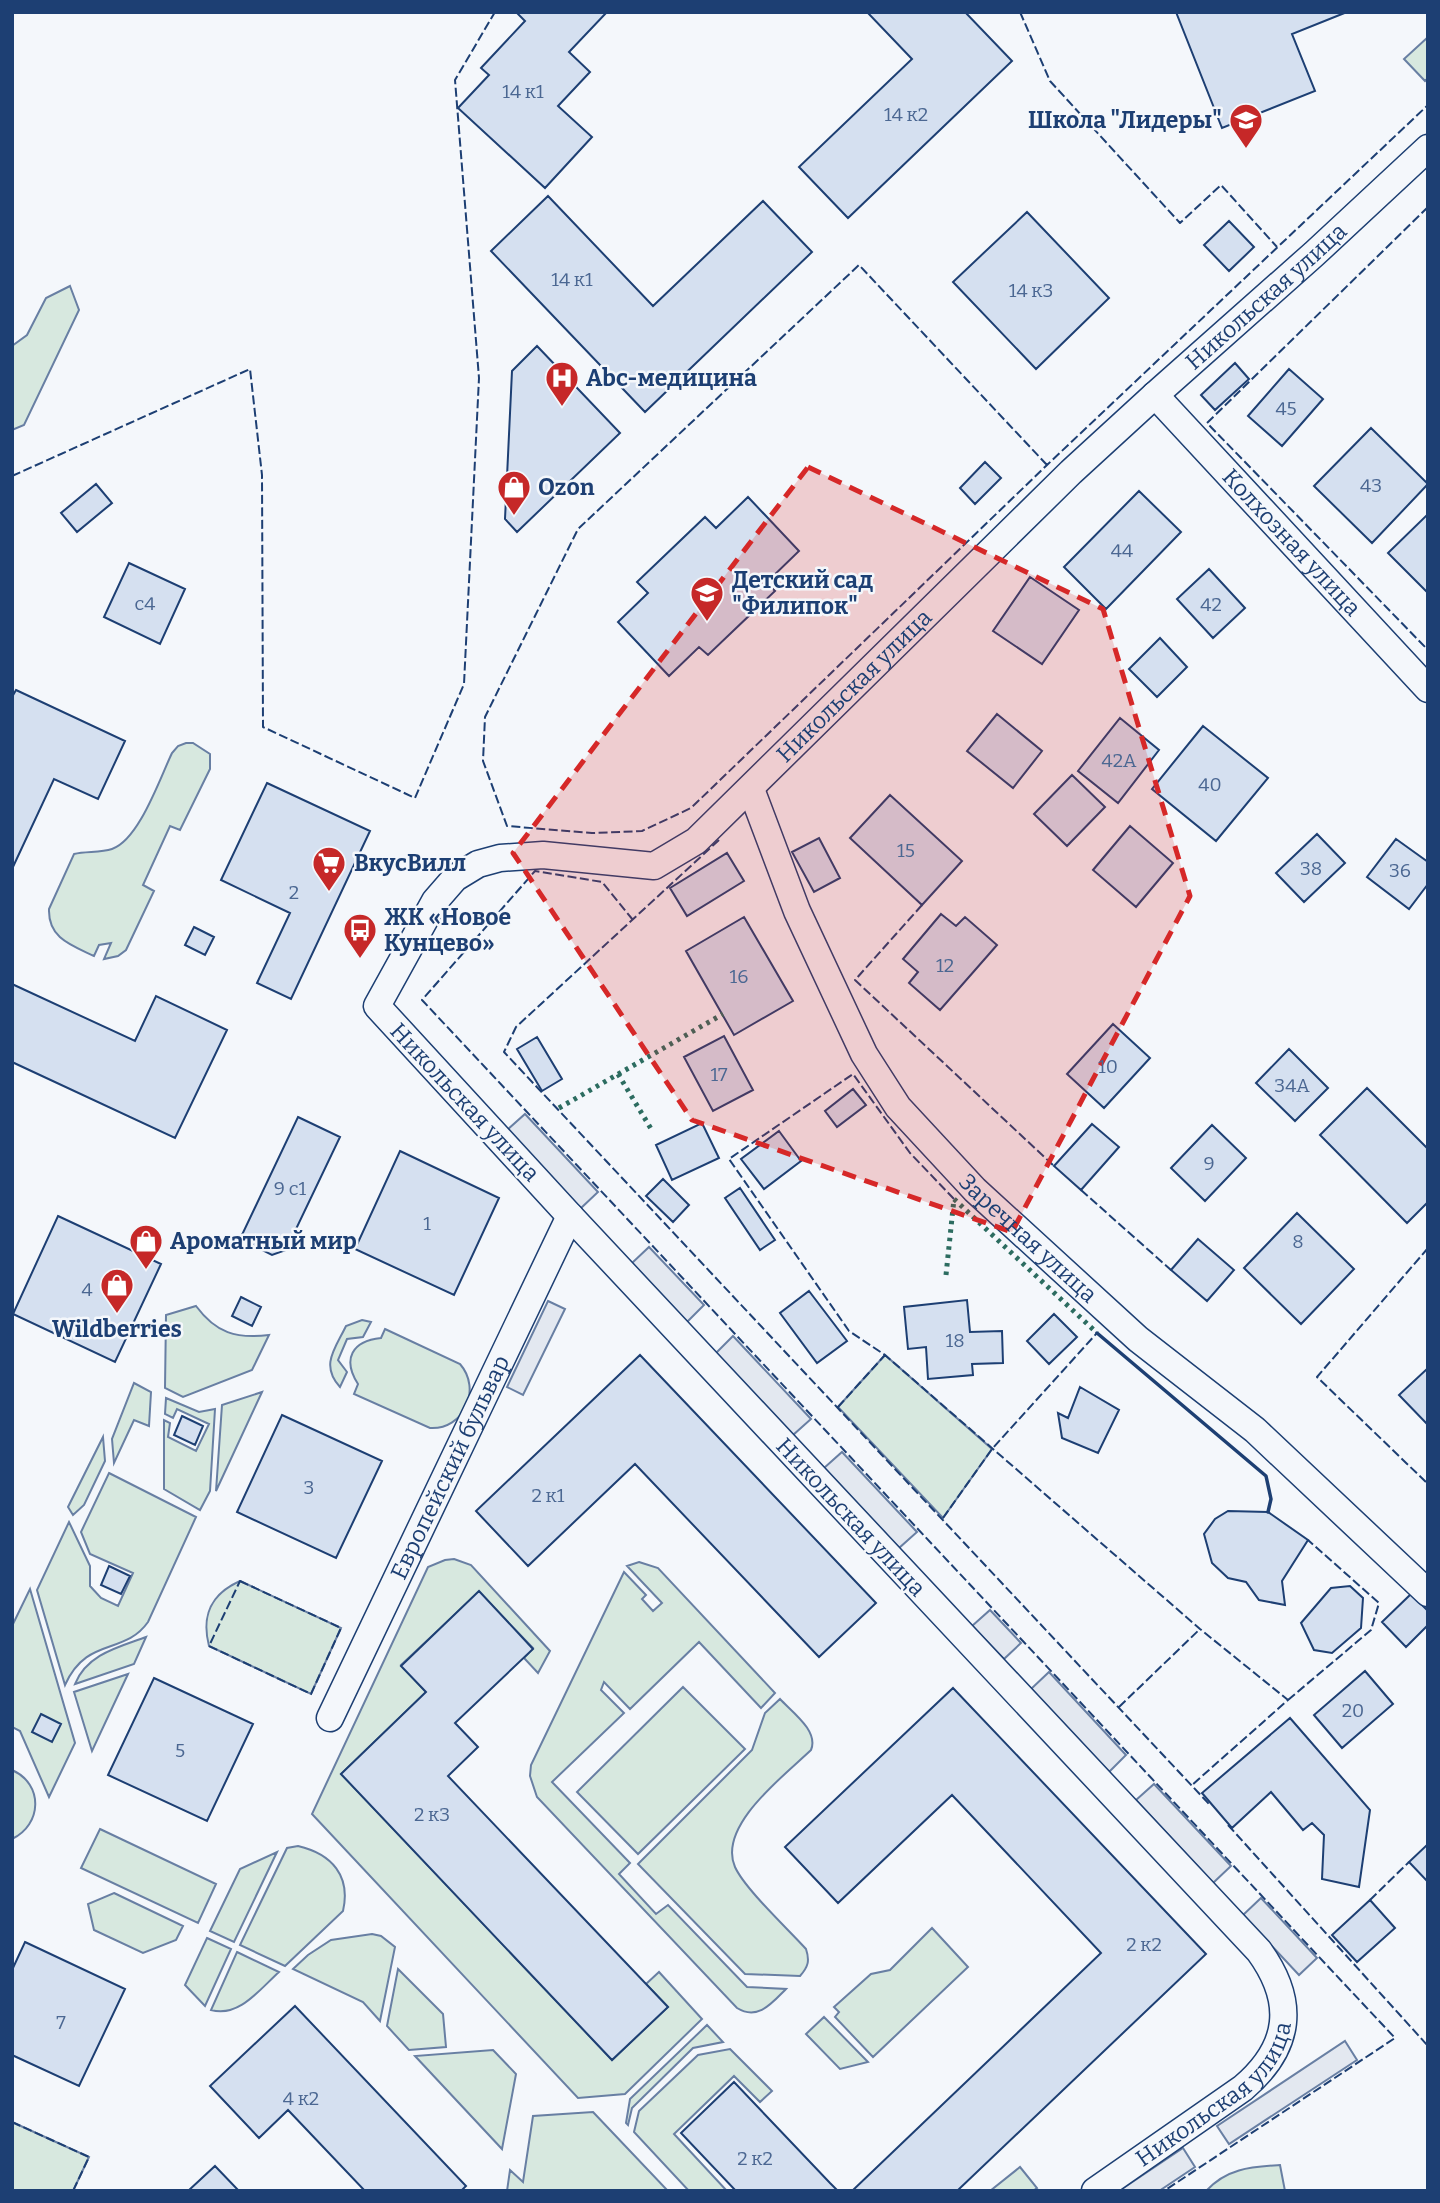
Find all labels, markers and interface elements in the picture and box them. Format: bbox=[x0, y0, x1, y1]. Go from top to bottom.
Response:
house number: 14 к1 bbox=[502, 80, 544, 103]
school or university icon: Школа "Лидеры" bbox=[1227, 101, 1265, 150]
house number: 14 к2 bbox=[884, 103, 928, 126]
place label: Школа "Лидеры" bbox=[1028, 106, 1222, 134]
street label: Никольская улица bbox=[1180, 217, 1353, 375]
house number: 14 к1 bbox=[551, 268, 593, 291]
house number: 14 к3 bbox=[1009, 279, 1053, 302]
hospital icon: Abc-медицина bbox=[543, 359, 581, 408]
place label: Abc-медицина bbox=[586, 364, 757, 392]
house number: 45 bbox=[1275, 397, 1297, 420]
street label: Колхозная улица bbox=[1216, 463, 1367, 622]
shop icon: Ozon bbox=[495, 468, 533, 517]
place label: Ozon bbox=[538, 473, 595, 501]
house number: 43 bbox=[1360, 474, 1382, 497]
house number: 44 bbox=[1111, 539, 1133, 562]
place label: Детский сад "Филипок" bbox=[732, 566, 873, 620]
school or university icon: Детский сад "Филипок" bbox=[688, 574, 726, 623]
house number: с4 bbox=[135, 592, 155, 615]
house number: 42 bbox=[1200, 593, 1222, 616]
street label: Никольская улица bbox=[771, 603, 938, 768]
house number: 42А bbox=[1102, 749, 1137, 772]
house number: 40 bbox=[1198, 773, 1222, 796]
house number: 15 bbox=[897, 839, 915, 862]
supermarket icon: ВкусВилл bbox=[310, 844, 348, 893]
place label: ВкусВилл bbox=[354, 849, 466, 877]
house number: 38 bbox=[1300, 857, 1322, 880]
house number: 36 bbox=[1389, 859, 1411, 882]
house number: 2 bbox=[289, 881, 299, 904]
place label: ЖК «Новое Кунцево» bbox=[384, 903, 511, 957]
bus stop icon: ЖК «Новое Кунцево» bbox=[341, 911, 379, 960]
house number: 12 bbox=[936, 954, 954, 977]
house number: 16 bbox=[730, 965, 748, 988]
street label: Никольская улица bbox=[384, 1017, 546, 1187]
house number: 10 bbox=[1098, 1055, 1118, 1078]
house number: 17 bbox=[710, 1063, 728, 1086]
house number: 34А bbox=[1274, 1074, 1310, 1097]
house number: 9 bbox=[1203, 1152, 1215, 1175]
street label: Заречная улица bbox=[953, 1168, 1103, 1309]
house number: 9 с1 bbox=[274, 1177, 306, 1200]
house number: 1 bbox=[423, 1212, 431, 1235]
shop icon: Ароматный мир bbox=[127, 1222, 165, 1271]
place label: Ароматный мир bbox=[170, 1227, 357, 1255]
house number: 8 bbox=[1292, 1230, 1304, 1253]
shop icon: Wildberries bbox=[98, 1266, 136, 1315]
house number: 4 bbox=[81, 1278, 93, 1301]
place label: Wildberries bbox=[52, 1315, 182, 1343]
house number: 18 bbox=[945, 1329, 965, 1352]
street label: Европейский бульвар bbox=[384, 1351, 515, 1584]
street label: Никольская улица bbox=[770, 1432, 932, 1602]
house number: 3 bbox=[304, 1476, 314, 1499]
house number: 2 к1 bbox=[531, 1484, 565, 1507]
house number: 20 bbox=[1342, 1699, 1364, 1722]
house number: 5 bbox=[175, 1739, 185, 1762]
house number: 2 к3 bbox=[414, 1803, 450, 1826]
house number: 2 к2 bbox=[1126, 1933, 1162, 1956]
house number: 7 bbox=[56, 2011, 66, 2034]
street label: Никольская улица bbox=[1130, 2019, 1297, 2172]
house number: 4 к2 bbox=[283, 2087, 319, 2110]
house number: 2 к2 bbox=[737, 2147, 773, 2170]

